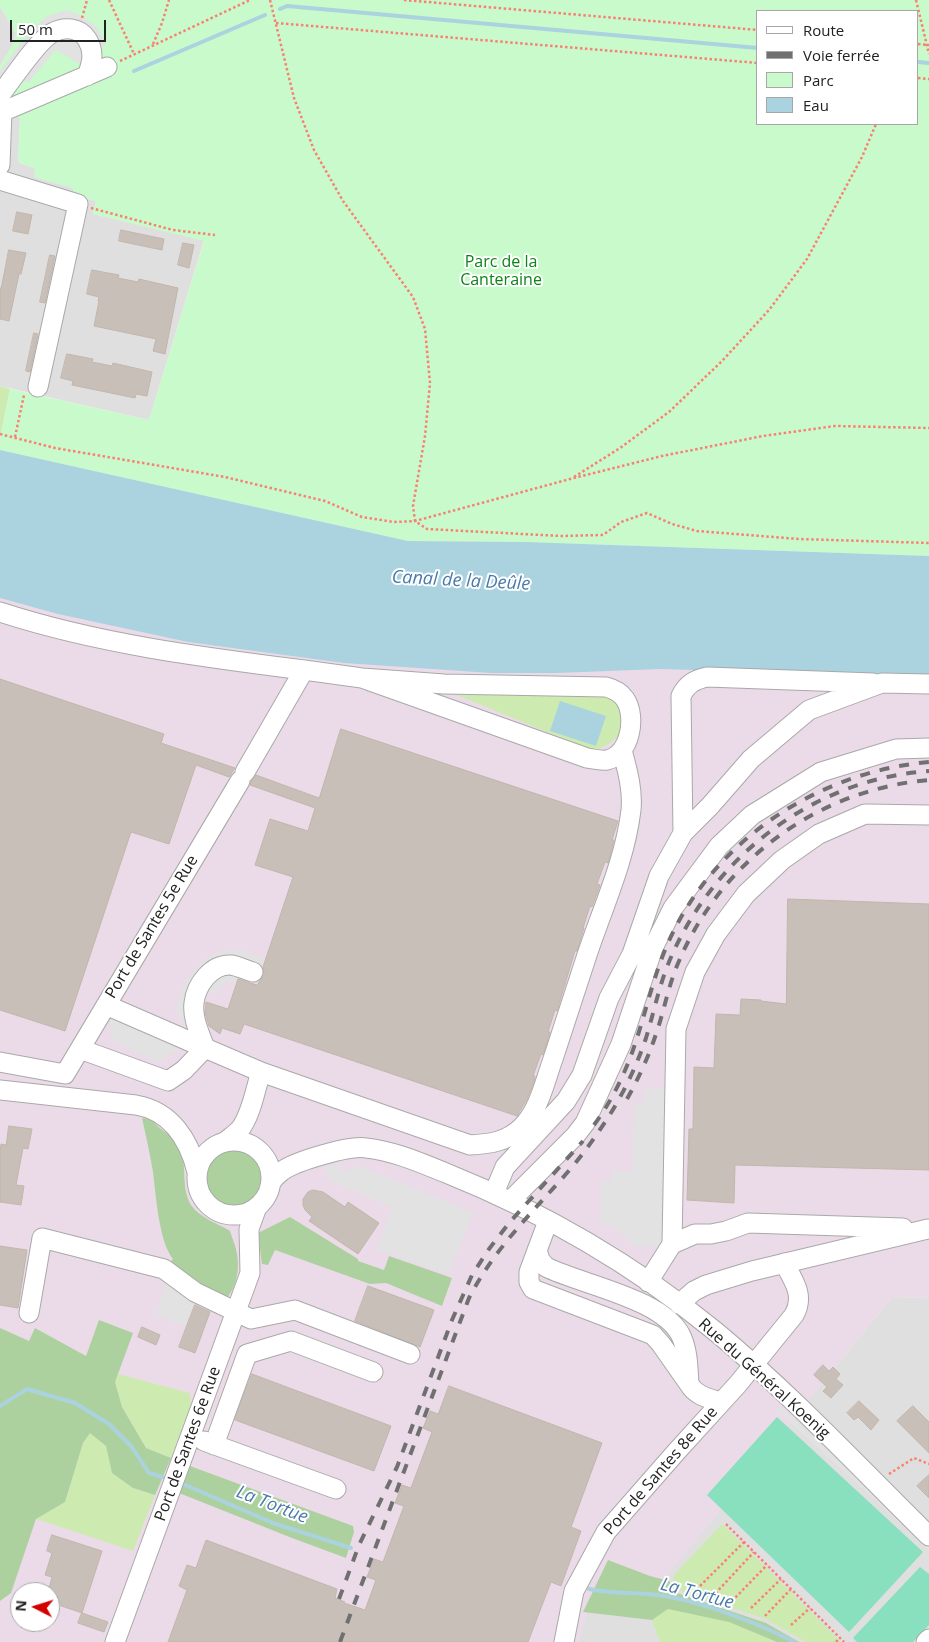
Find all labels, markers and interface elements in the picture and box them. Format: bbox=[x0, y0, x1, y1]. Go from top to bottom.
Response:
scale bar bbox=[12, 10, 109, 42]
legend bbox=[756, 10, 919, 125]
text: 50 m bbox=[18, 19, 53, 39]
text: Route bbox=[803, 20, 844, 40]
text: Voie ferrée bbox=[803, 45, 880, 65]
text: Parc bbox=[803, 70, 834, 90]
text: Eau bbox=[803, 95, 829, 115]
park label: Parc de la Canteraine bbox=[460, 252, 542, 290]
water label: Canal de la Deûle bbox=[391, 567, 531, 595]
street label: Port de Santes 5e Rue bbox=[102, 852, 202, 1002]
street label: Rue du Général Koenig bbox=[694, 1315, 834, 1443]
street label: Port de Santes 6e Rue bbox=[151, 1364, 225, 1524]
street label: Port de Santes 8e Rue bbox=[600, 1403, 722, 1539]
water label: La Tortue bbox=[233, 1481, 311, 1529]
water label: La Tortue bbox=[658, 1574, 736, 1614]
north arrow bbox=[10, 1582, 60, 1632]
text: N bbox=[11, 1599, 31, 1612]

